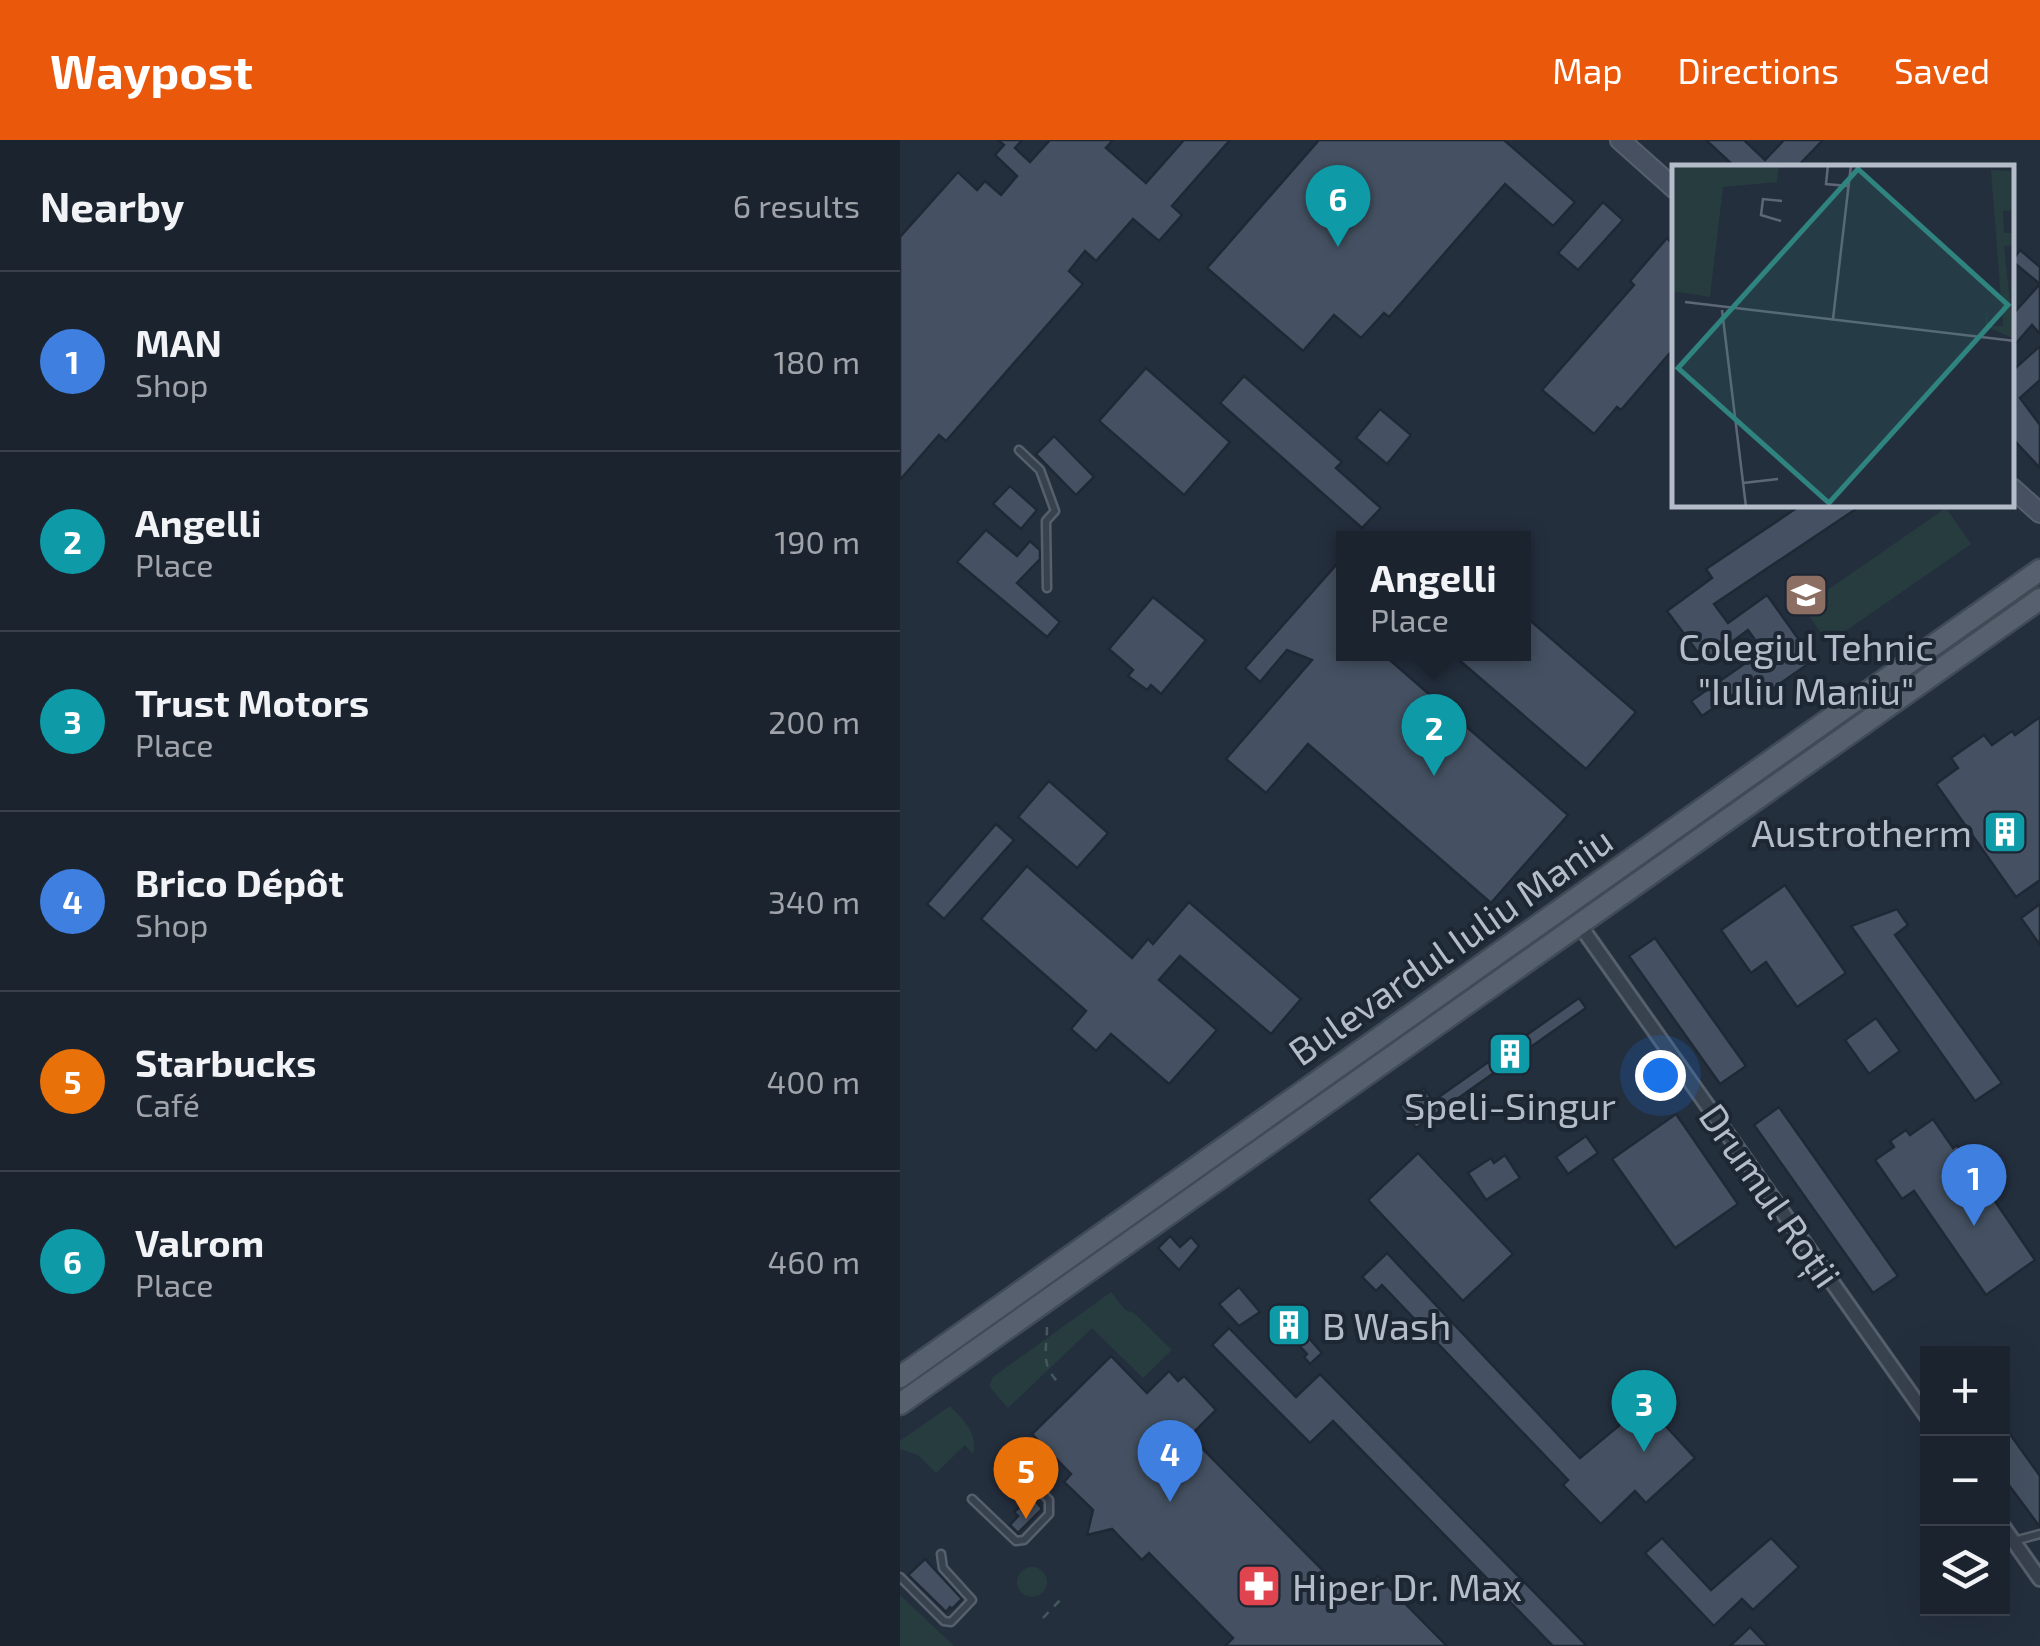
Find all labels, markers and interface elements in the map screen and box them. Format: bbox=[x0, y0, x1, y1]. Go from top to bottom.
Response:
text: Waypost bbox=[50, 41, 253, 99]
text: Map bbox=[1552, 49, 1623, 91]
text: Directions bbox=[1678, 49, 1839, 91]
text: Saved bbox=[1894, 49, 1990, 91]
pin: 6 bbox=[1306, 164, 1370, 247]
inset map bbox=[1672, 165, 2015, 508]
text: Nearby bbox=[40, 180, 184, 230]
text: 6 results bbox=[733, 186, 860, 224]
text: MAN bbox=[135, 319, 222, 365]
text: 1 bbox=[66, 342, 79, 380]
text: 180 m bbox=[773, 342, 860, 380]
text: Shop bbox=[135, 365, 208, 403]
text: Angelli bbox=[135, 499, 261, 545]
text: 2 bbox=[63, 522, 82, 560]
text: 190 m bbox=[774, 522, 860, 560]
popup bbox=[1336, 531, 1531, 661]
text: Place bbox=[135, 545, 214, 583]
text: Angelli bbox=[1370, 554, 1497, 600]
school or university icon: Colegiul Tehnic "Iuliu Maniu" bbox=[1783, 572, 1829, 618]
text: Place bbox=[1370, 600, 1449, 638]
place label: Colegiul Tehnic "Iuliu Maniu" bbox=[1678, 623, 1934, 713]
text: Trust Motors bbox=[135, 679, 369, 725]
pin: 2 bbox=[1402, 694, 1466, 776]
text: 3 bbox=[63, 702, 82, 740]
text: 200 m bbox=[768, 702, 860, 740]
text: Place bbox=[135, 725, 214, 763]
place label: Austrotherm bbox=[1751, 809, 1972, 855]
building icon: Austrotherm bbox=[1982, 809, 2028, 855]
street label: Bulevardul Iuliu Maniu bbox=[1279, 816, 1621, 1074]
text: Brico Dépôt bbox=[135, 859, 344, 905]
text: 4 bbox=[62, 882, 83, 920]
text: 340 m bbox=[768, 882, 860, 920]
text: Shop bbox=[135, 905, 208, 943]
building icon: Speli-Singur bbox=[1487, 1031, 1533, 1077]
text: Starbucks bbox=[135, 1039, 317, 1085]
your location bbox=[1635, 1050, 1686, 1101]
text: 5 bbox=[64, 1062, 81, 1100]
text: 400 m bbox=[767, 1062, 860, 1100]
place label: Speli-Singur bbox=[1404, 1082, 1616, 1128]
text: Café bbox=[135, 1085, 200, 1123]
street label: Drumul Roții bbox=[1688, 1094, 1851, 1298]
pin: 1 bbox=[1942, 1144, 2006, 1226]
text: Valrom bbox=[135, 1219, 264, 1265]
text: 6 bbox=[63, 1242, 82, 1280]
text: 460 m bbox=[768, 1242, 860, 1280]
text: Place bbox=[135, 1265, 214, 1303]
building icon: B Wash bbox=[1266, 1302, 1312, 1348]
place label: B Wash bbox=[1322, 1302, 1451, 1348]
map controls bbox=[1920, 1346, 2010, 1616]
button: + bbox=[1920, 1346, 2010, 1436]
pin: 3 bbox=[1612, 1370, 1676, 1452]
pin: 4 bbox=[1138, 1420, 1202, 1502]
pin: 5 bbox=[994, 1436, 1058, 1519]
button: − bbox=[1920, 1436, 2010, 1526]
button: layers bbox=[1920, 1526, 2010, 1616]
pharmacy icon: Hiper Dr. Max bbox=[1236, 1563, 1282, 1609]
place label: Hiper Dr. Max bbox=[1292, 1563, 1522, 1609]

